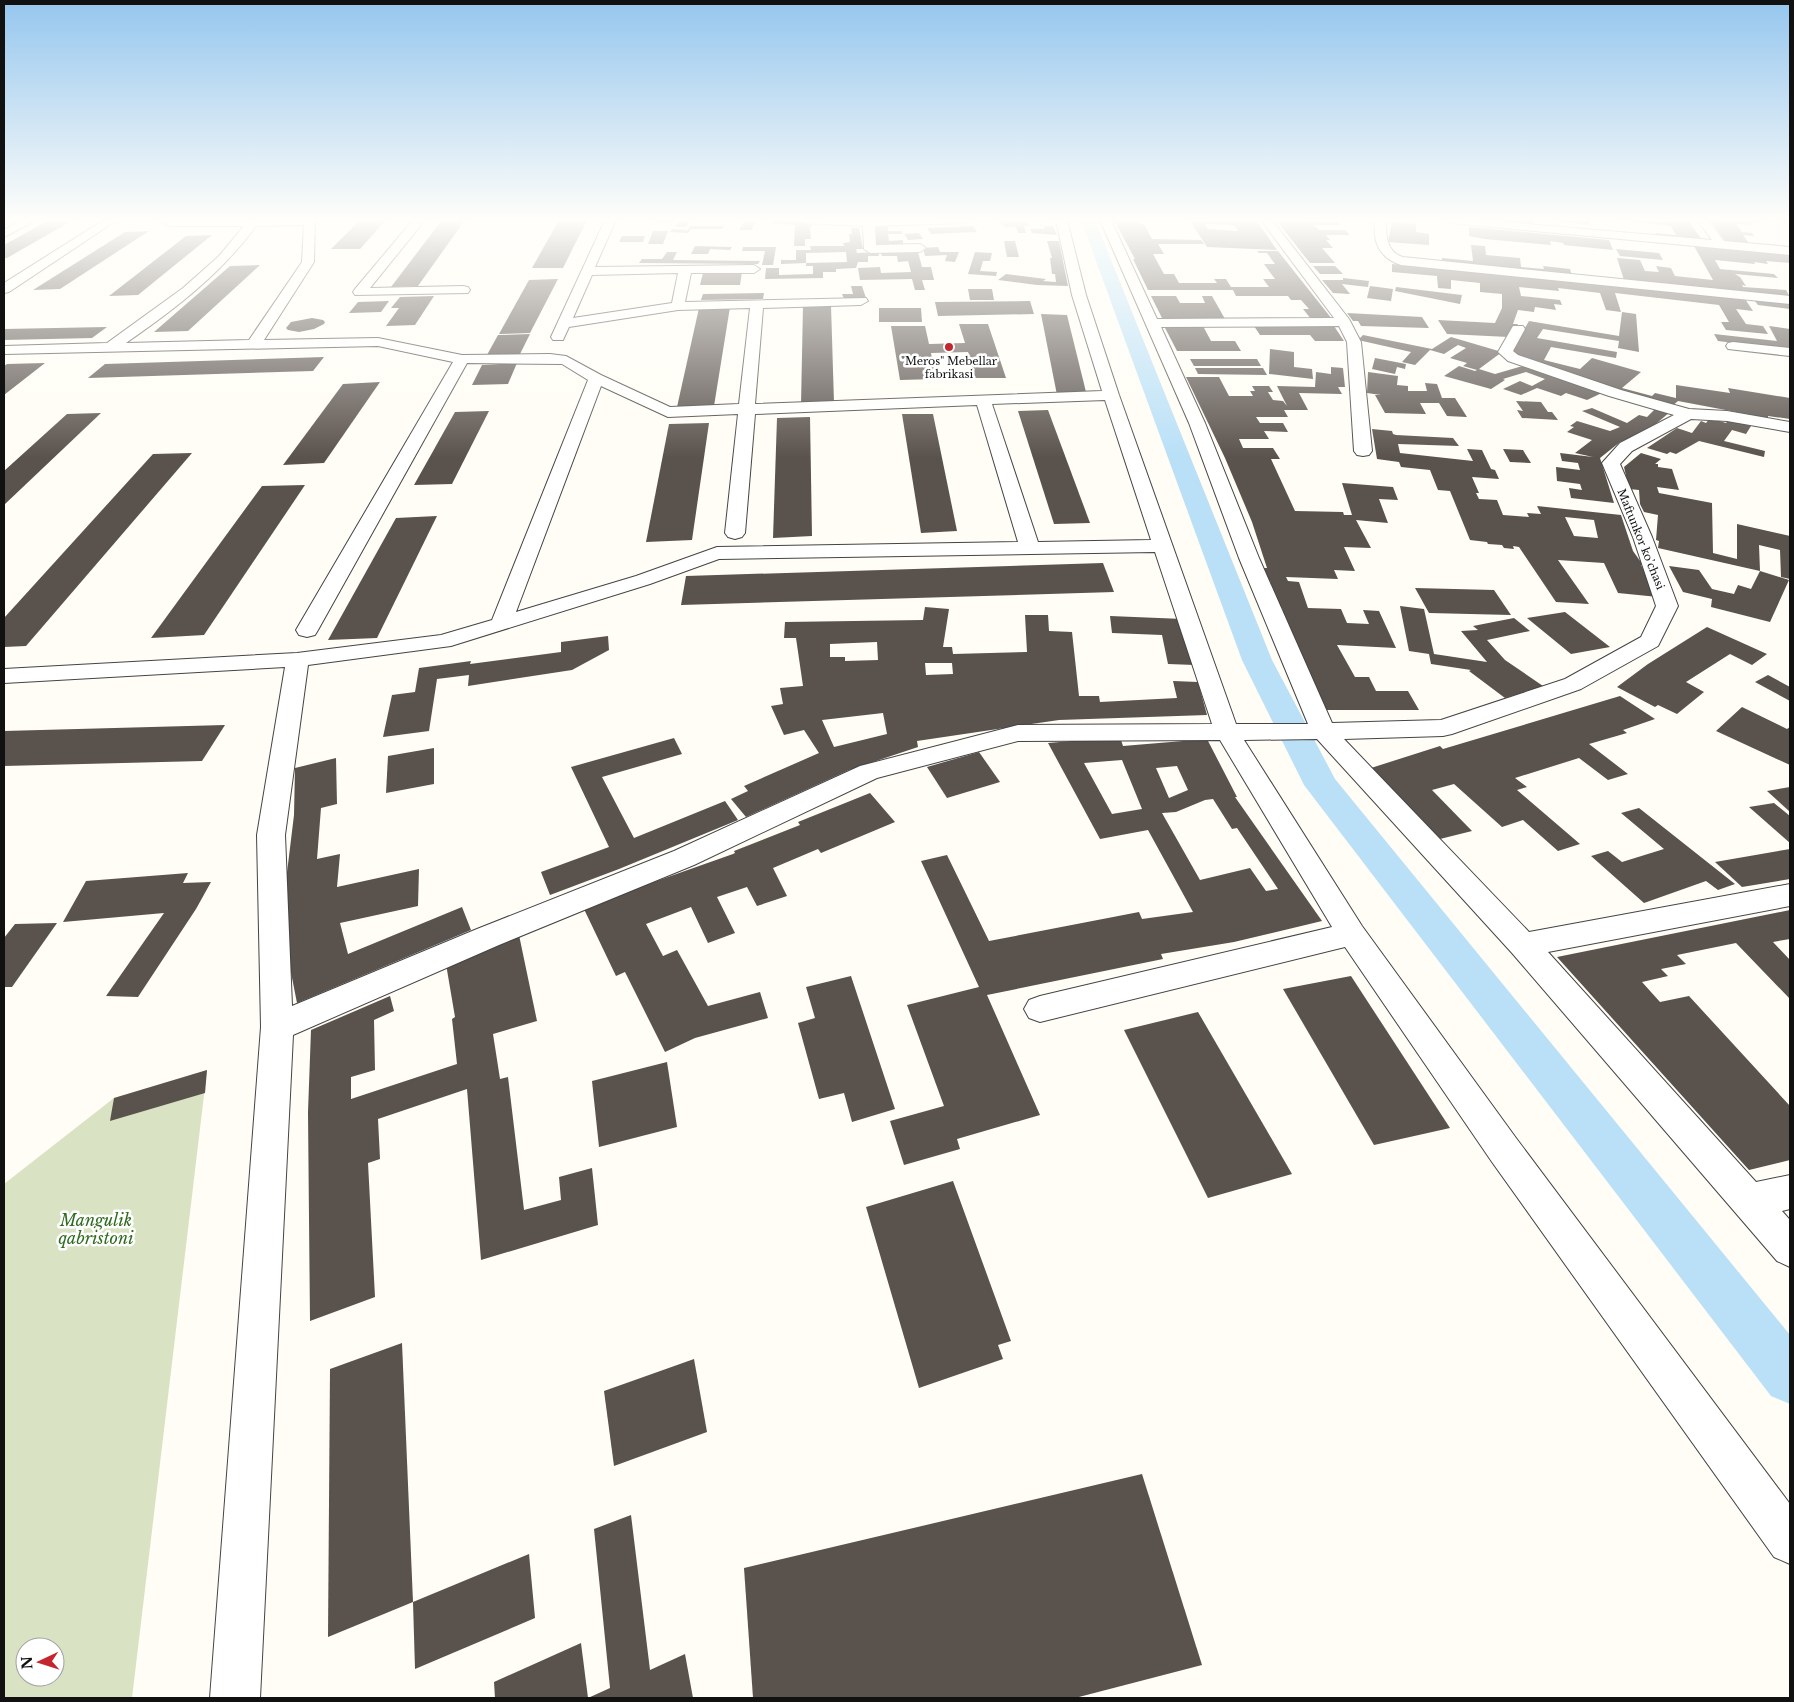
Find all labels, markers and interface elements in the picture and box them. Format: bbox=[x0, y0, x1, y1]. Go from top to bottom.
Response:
marker: "Meros" Mebellar fabrikasi bbox=[943, 341, 955, 353]
place label: "Meros" Mebellar fabrikasi bbox=[901, 354, 998, 381]
street label: Maftunkor ko’chasi bbox=[1614, 487, 1668, 592]
park label: Mangulik qabristoni bbox=[59, 1210, 134, 1248]
north arrow bbox=[15, 1637, 65, 1687]
text: N bbox=[18, 1656, 36, 1670]

